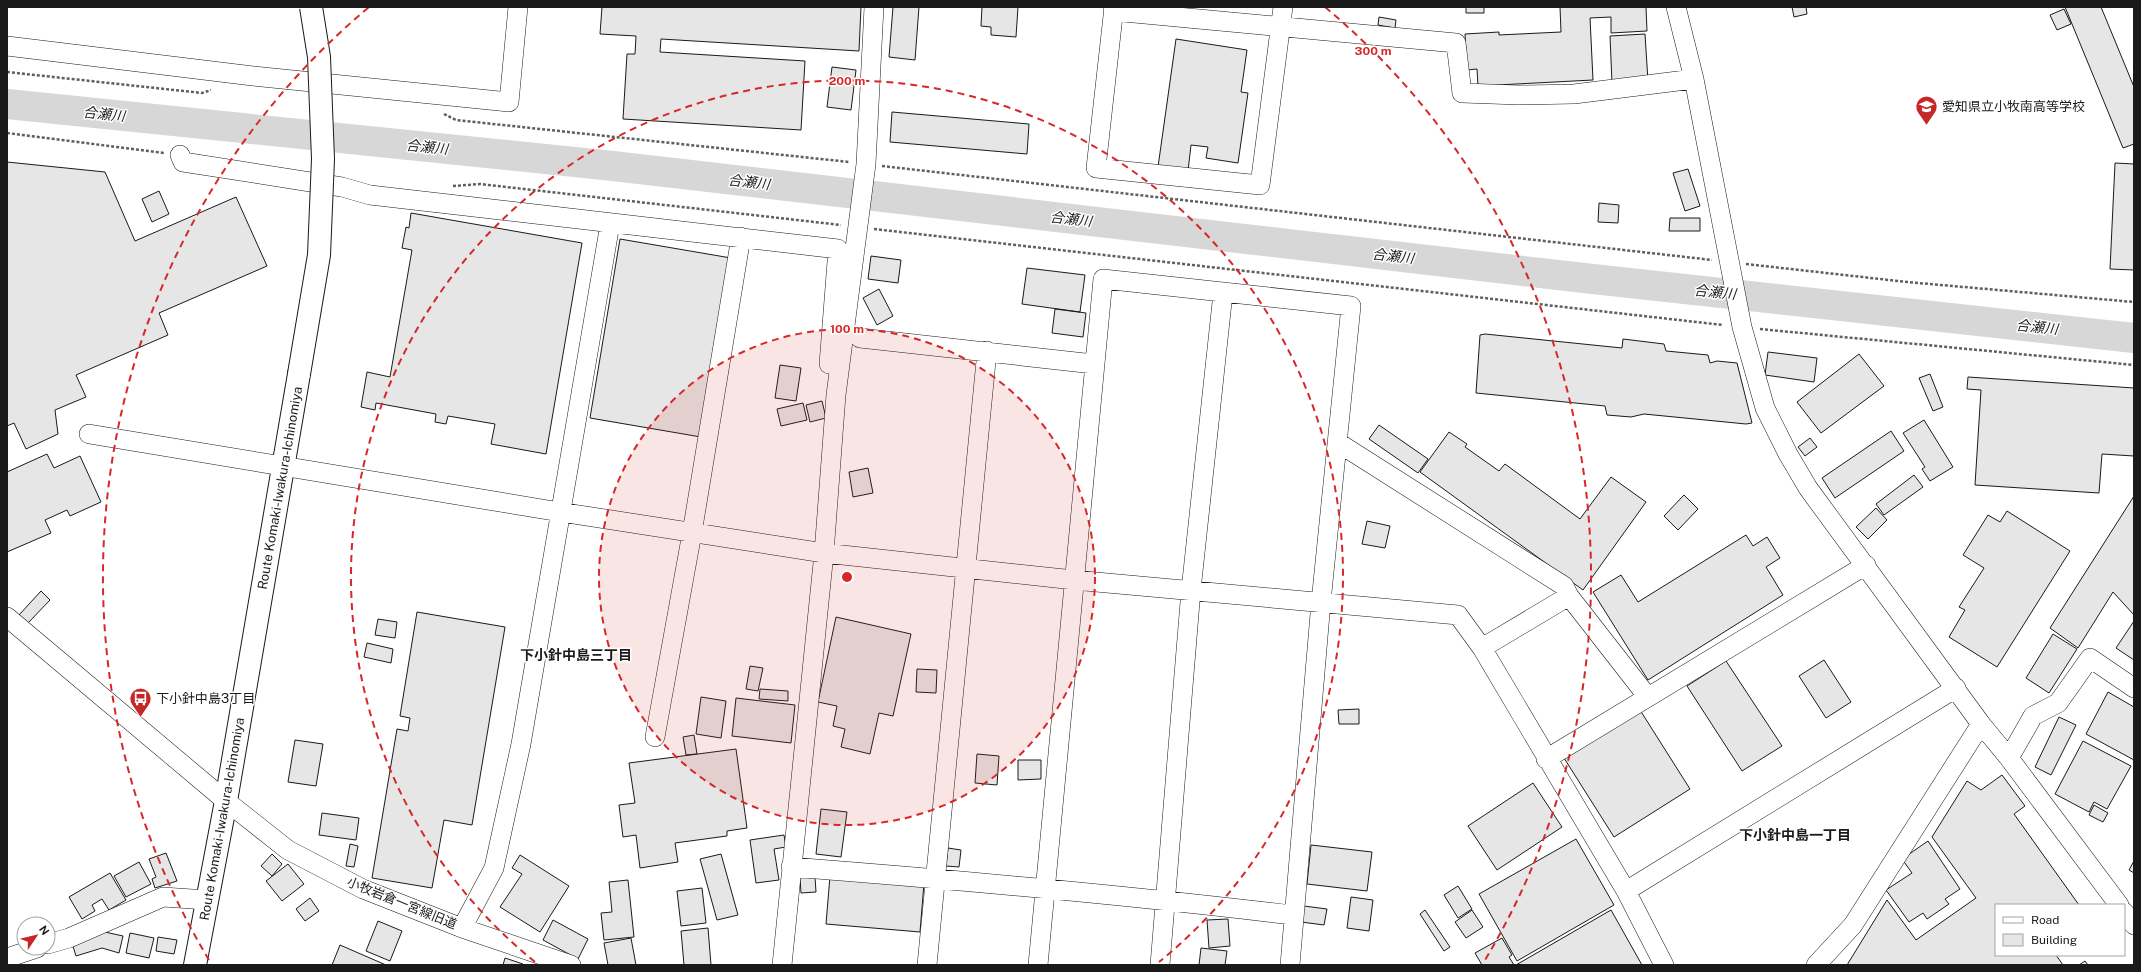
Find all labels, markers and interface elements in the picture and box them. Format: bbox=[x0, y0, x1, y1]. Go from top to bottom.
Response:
text: 300 m bbox=[1355, 44, 1392, 58]
text: 200 m bbox=[829, 74, 865, 88]
school or university icon: 愛知県立小牧南高等学校 bbox=[1913, 93, 1939, 126]
place label: 愛知県立小牧南高等学校 bbox=[1942, 99, 2085, 114]
water label: 合瀬川 bbox=[82, 104, 128, 124]
water label: 合瀬川 bbox=[405, 137, 451, 157]
water label: 合瀬川 bbox=[727, 172, 773, 193]
water label: 合瀬川 bbox=[1049, 209, 1095, 230]
water label: 合瀬川 bbox=[1371, 246, 1417, 267]
water label: 合瀬川 bbox=[1693, 282, 1739, 302]
water label: 合瀬川 bbox=[2015, 317, 2061, 337]
text: 100 m bbox=[830, 322, 864, 336]
street label: Route Komaki-Iwakura-Ichinomiya bbox=[255, 385, 305, 591]
centre of rings bbox=[840, 570, 854, 584]
district label: 下小針中島三丁目 bbox=[520, 647, 632, 663]
bus stop icon: 下小針中島3丁目 bbox=[128, 685, 154, 718]
place label: 下小針中島3丁目 bbox=[156, 691, 255, 706]
street label: Route Komaki-Iwakura-Ichinomiya bbox=[197, 716, 247, 922]
district label: 下小針中島一丁目 bbox=[1739, 827, 1851, 843]
street label: 小牧岩倉一宮線旧道 bbox=[345, 874, 459, 932]
legend bbox=[1995, 904, 2125, 956]
text: Road bbox=[2031, 913, 2059, 927]
north arrow bbox=[16, 916, 56, 956]
text: N bbox=[37, 923, 52, 937]
text: Building bbox=[2031, 933, 2077, 947]

